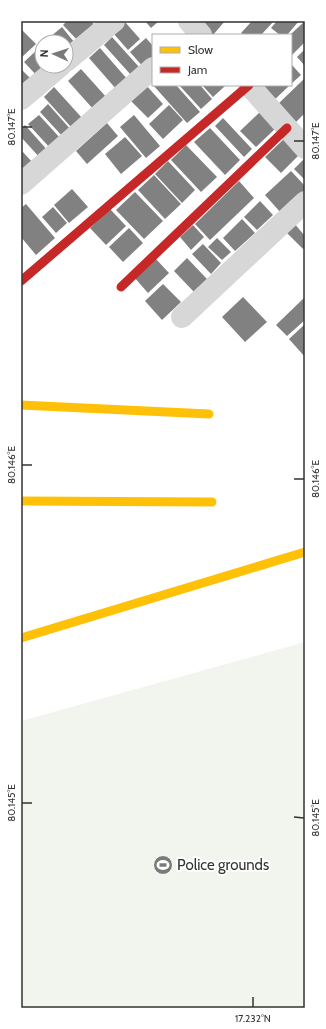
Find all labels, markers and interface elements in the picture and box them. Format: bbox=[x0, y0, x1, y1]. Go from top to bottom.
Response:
north arrow bbox=[34, 34, 74, 74]
legend bbox=[152, 34, 292, 86]
text: Slow bbox=[188, 42, 213, 57]
text: N bbox=[37, 49, 51, 58]
text: Jam bbox=[187, 62, 207, 77]
text: 80.147°E bbox=[5, 108, 18, 146]
text: 80.147°E bbox=[309, 122, 322, 160]
text: 80.146°E bbox=[5, 446, 18, 484]
text: 80.146°E bbox=[309, 460, 322, 498]
text: 80.145°E bbox=[5, 784, 18, 822]
text: 80.145°E bbox=[309, 799, 322, 837]
sports icon: Police grounds bbox=[152, 854, 174, 876]
place label: Police grounds bbox=[177, 856, 269, 874]
text: 17.232°N bbox=[235, 1012, 271, 1025]

